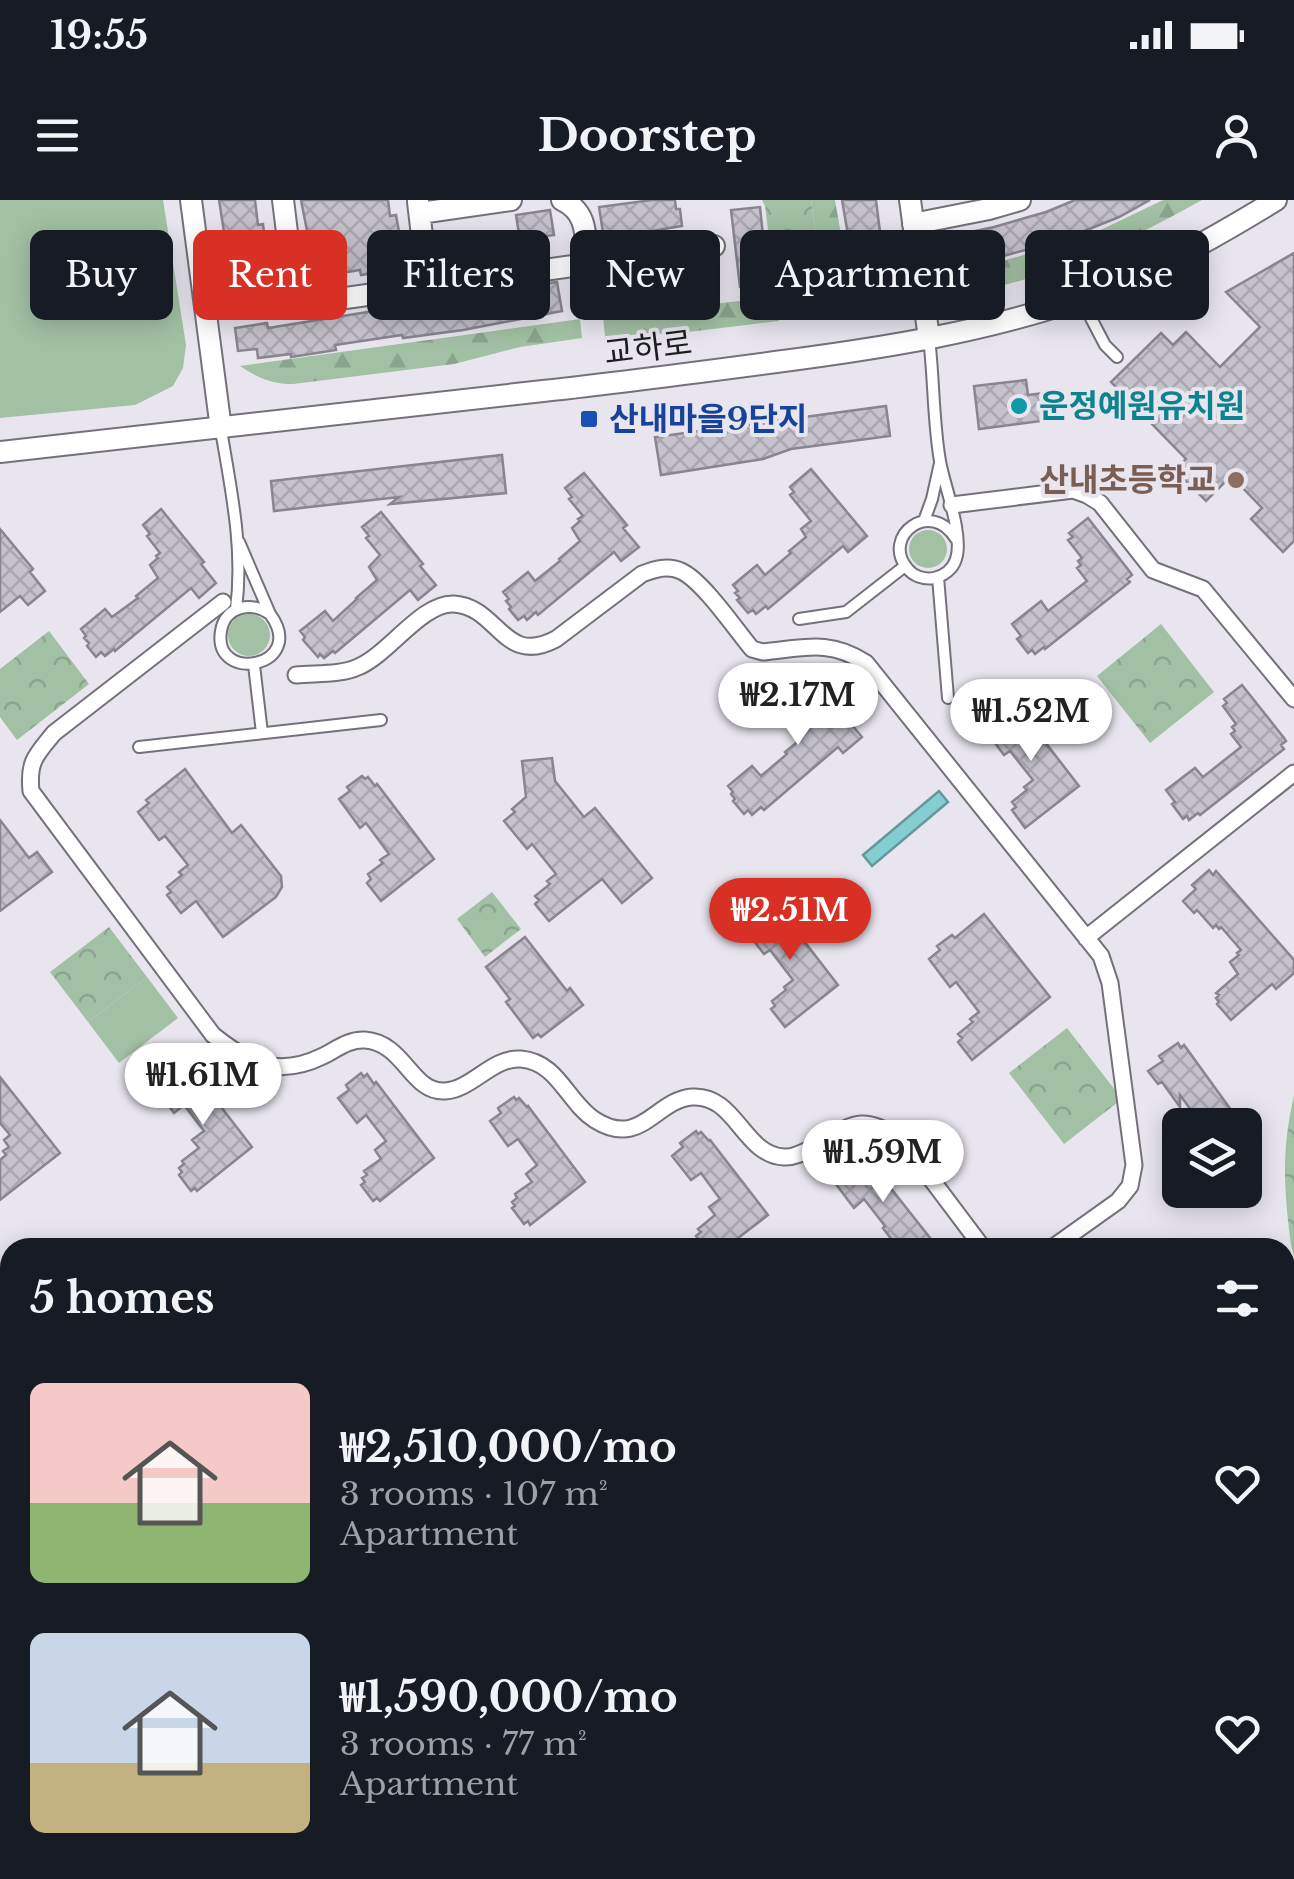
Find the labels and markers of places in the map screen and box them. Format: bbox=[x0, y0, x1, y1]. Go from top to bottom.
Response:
place label: 운정예원유치원 bbox=[1039, 386, 1245, 426]
marker: 운정예원유치원 bbox=[1008, 395, 1030, 417]
place label: 산내마을9단지 bbox=[609, 399, 807, 439]
marker: 산내마을9단지 bbox=[578, 408, 600, 430]
place label: 산내초등학교 bbox=[1039, 460, 1216, 500]
marker: 산내초등학교 bbox=[1225, 469, 1247, 491]
pin: ₩2.17M bbox=[717, 663, 879, 748]
pin: ₩1.52M bbox=[950, 679, 1112, 764]
pin: ₩2.51M bbox=[709, 878, 871, 963]
pin: ₩1.61M bbox=[122, 1043, 284, 1128]
pin: ₩1.59M bbox=[802, 1120, 964, 1205]

